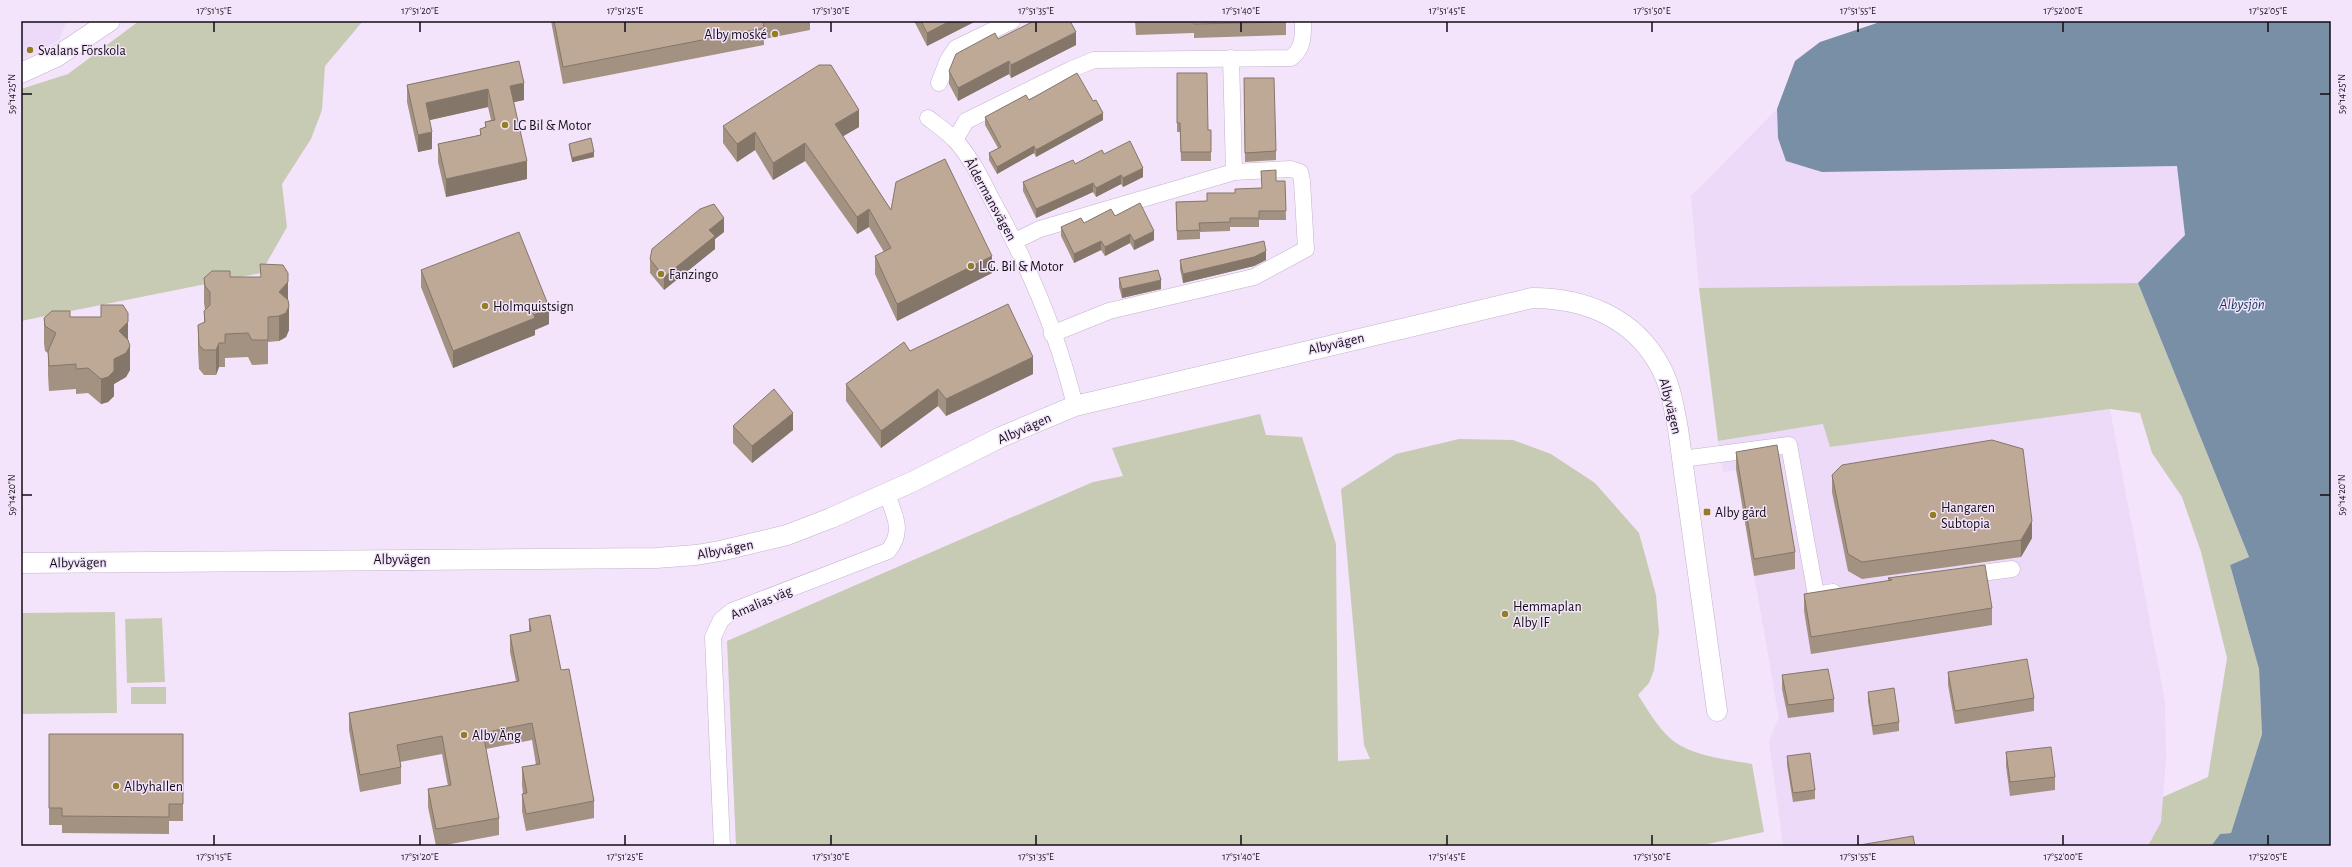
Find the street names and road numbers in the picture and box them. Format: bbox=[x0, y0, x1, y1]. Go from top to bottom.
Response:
street label: Åldermansvägen bbox=[962, 155, 1020, 243]
street label: Albyvägen bbox=[1307, 331, 1366, 357]
street label: Albyvägen bbox=[1656, 377, 1684, 436]
street label: Albyvägen bbox=[995, 411, 1053, 447]
street label: Albyvägen bbox=[696, 538, 755, 562]
street label: Albyvägen bbox=[373, 553, 431, 567]
street label: Albyvägen bbox=[49, 556, 107, 570]
street label: Amalias väg bbox=[729, 584, 794, 622]

